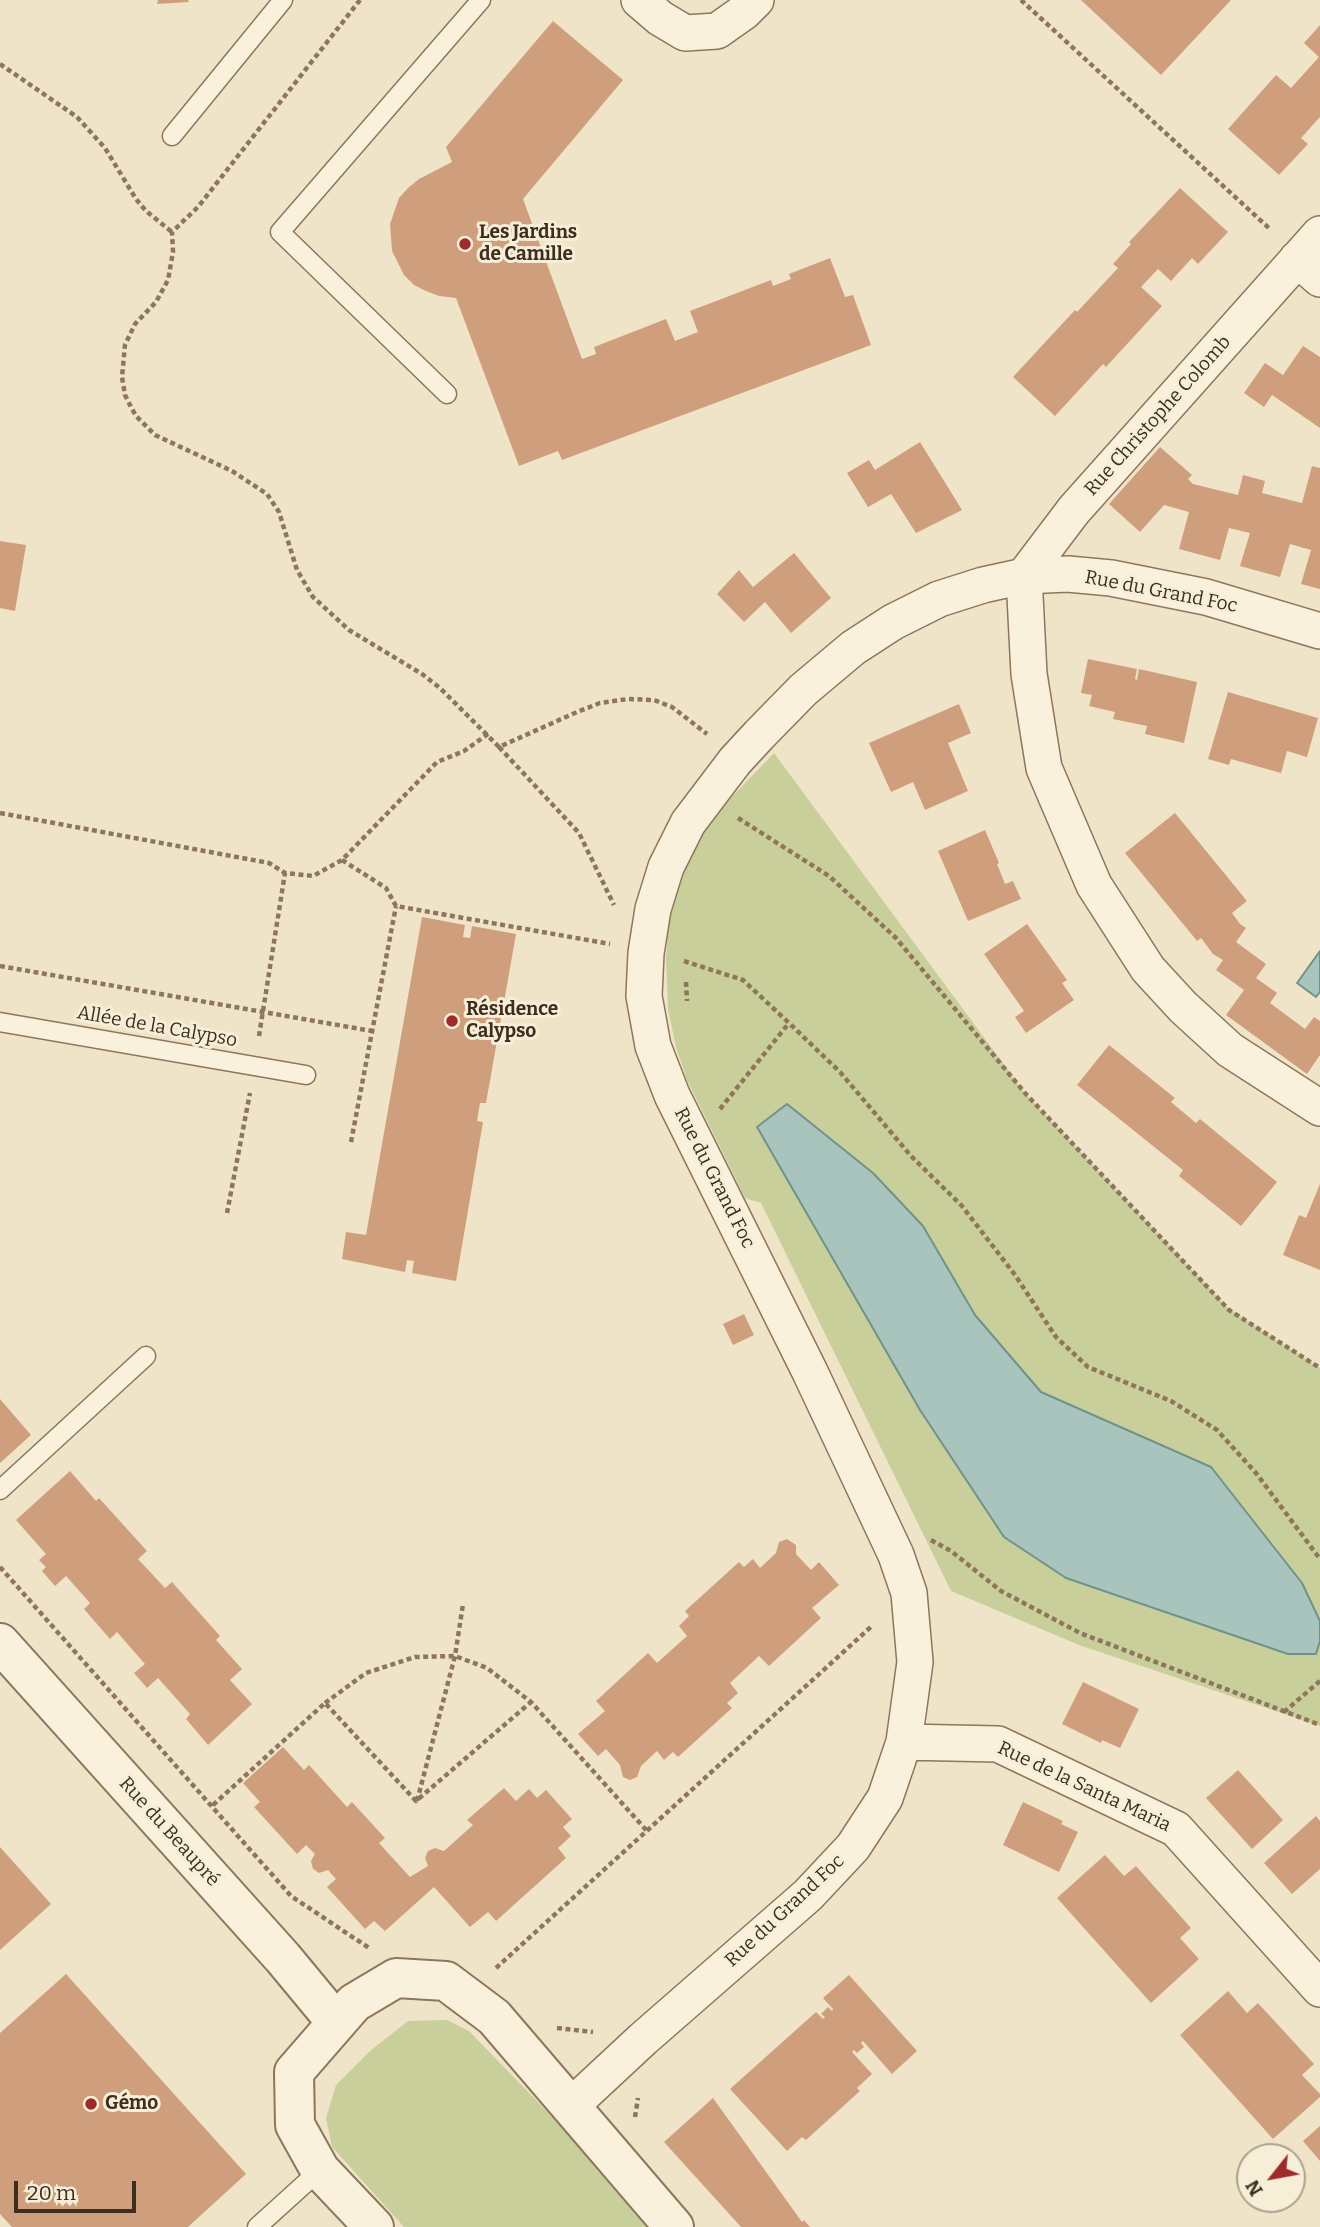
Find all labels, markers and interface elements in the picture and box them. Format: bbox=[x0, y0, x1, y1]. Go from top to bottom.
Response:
place label: Les Jardins de Camille bbox=[479, 222, 577, 266]
marker: Les Jardins de Camille bbox=[457, 236, 473, 252]
street label: Rue Christophe Colomb bbox=[1080, 331, 1236, 501]
street label: Rue du Grand Foc bbox=[1083, 566, 1239, 618]
place label: Résidence Calypso bbox=[466, 999, 558, 1043]
street label: Allée de la Calypso bbox=[75, 1002, 239, 1052]
marker: Résidence Calypso bbox=[444, 1013, 460, 1029]
street label: Rue du Grand Foc bbox=[669, 1104, 759, 1252]
street label: Rue de la Santa Maria bbox=[994, 1737, 1174, 1837]
street label: Rue du Beaupré bbox=[114, 1773, 224, 1891]
street label: Rue du Grand Foc bbox=[721, 1850, 849, 1972]
place label: Gémo bbox=[105, 2093, 158, 2115]
marker: Gémo bbox=[83, 2096, 99, 2112]
north arrow bbox=[1236, 2143, 1306, 2213]
scale bar bbox=[18, 2168, 140, 2212]
text: N bbox=[1241, 2176, 1268, 2200]
text: 20 m bbox=[27, 2180, 76, 2206]

